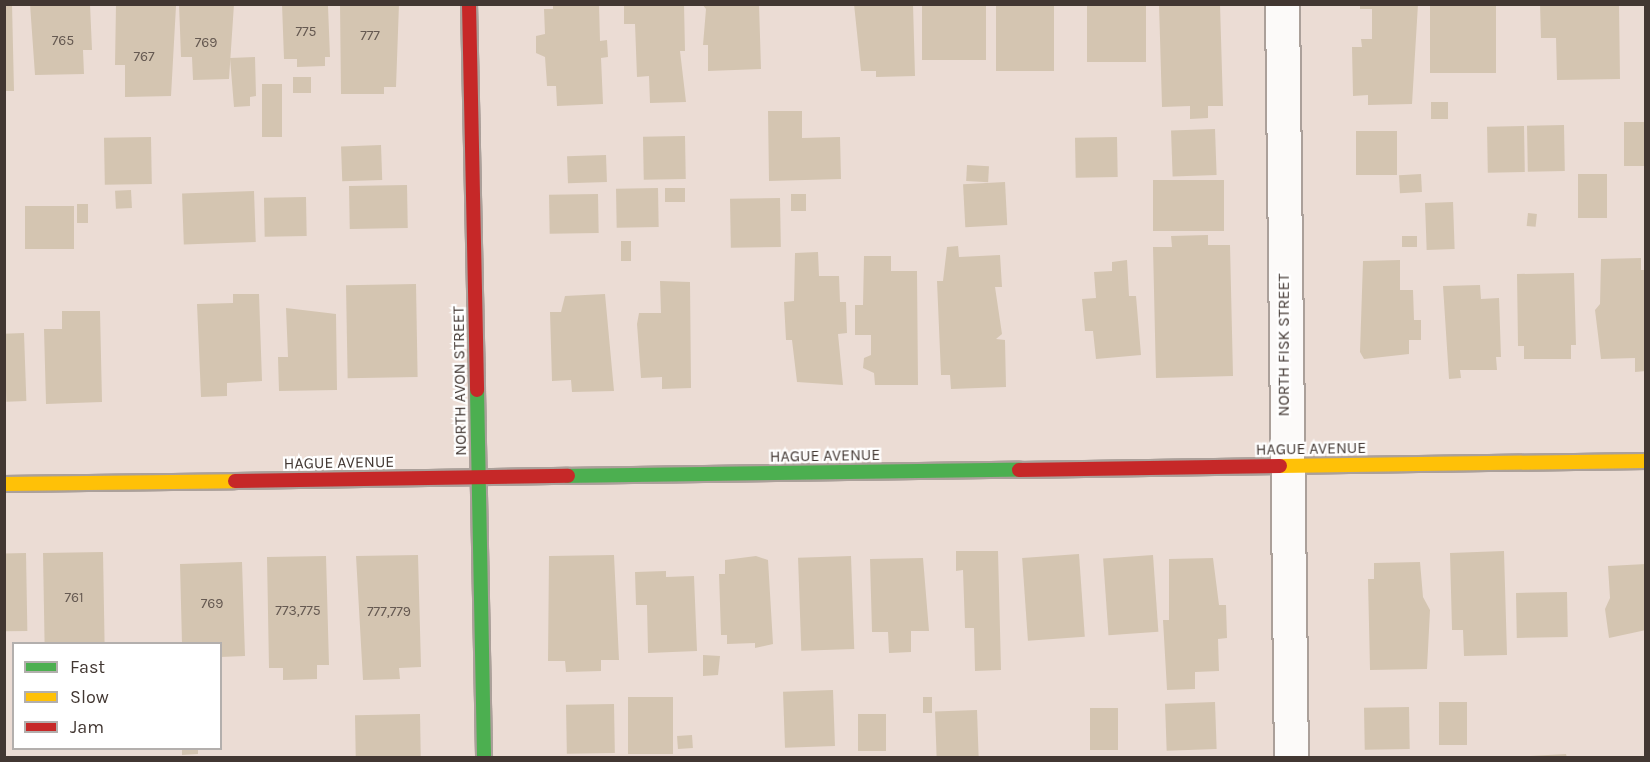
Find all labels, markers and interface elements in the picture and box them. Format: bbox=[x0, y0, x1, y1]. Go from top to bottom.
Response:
house number: 775 bbox=[295, 24, 317, 40]
house number: 777 bbox=[360, 28, 380, 44]
house number: 765 bbox=[52, 33, 74, 49]
house number: 769 bbox=[195, 35, 217, 51]
house number: 767 bbox=[133, 49, 155, 65]
street label: NORTH FISK STREET bbox=[1274, 273, 1294, 417]
street label: NORTH AVON STREET bbox=[449, 306, 471, 456]
street label: HAGUE AVENUE bbox=[1256, 438, 1366, 460]
street label: HAGUE AVENUE bbox=[770, 445, 880, 467]
street label: HAGUE AVENUE bbox=[284, 452, 394, 474]
house number: 761 bbox=[64, 590, 84, 606]
house number: 769 bbox=[201, 596, 223, 612]
house number: 773,775 bbox=[275, 603, 321, 619]
house number: 777,779 bbox=[367, 604, 411, 620]
legend bbox=[12, 642, 222, 750]
text: Fast bbox=[70, 656, 105, 678]
text: Slow bbox=[70, 686, 109, 708]
text: Jam bbox=[70, 716, 104, 738]

